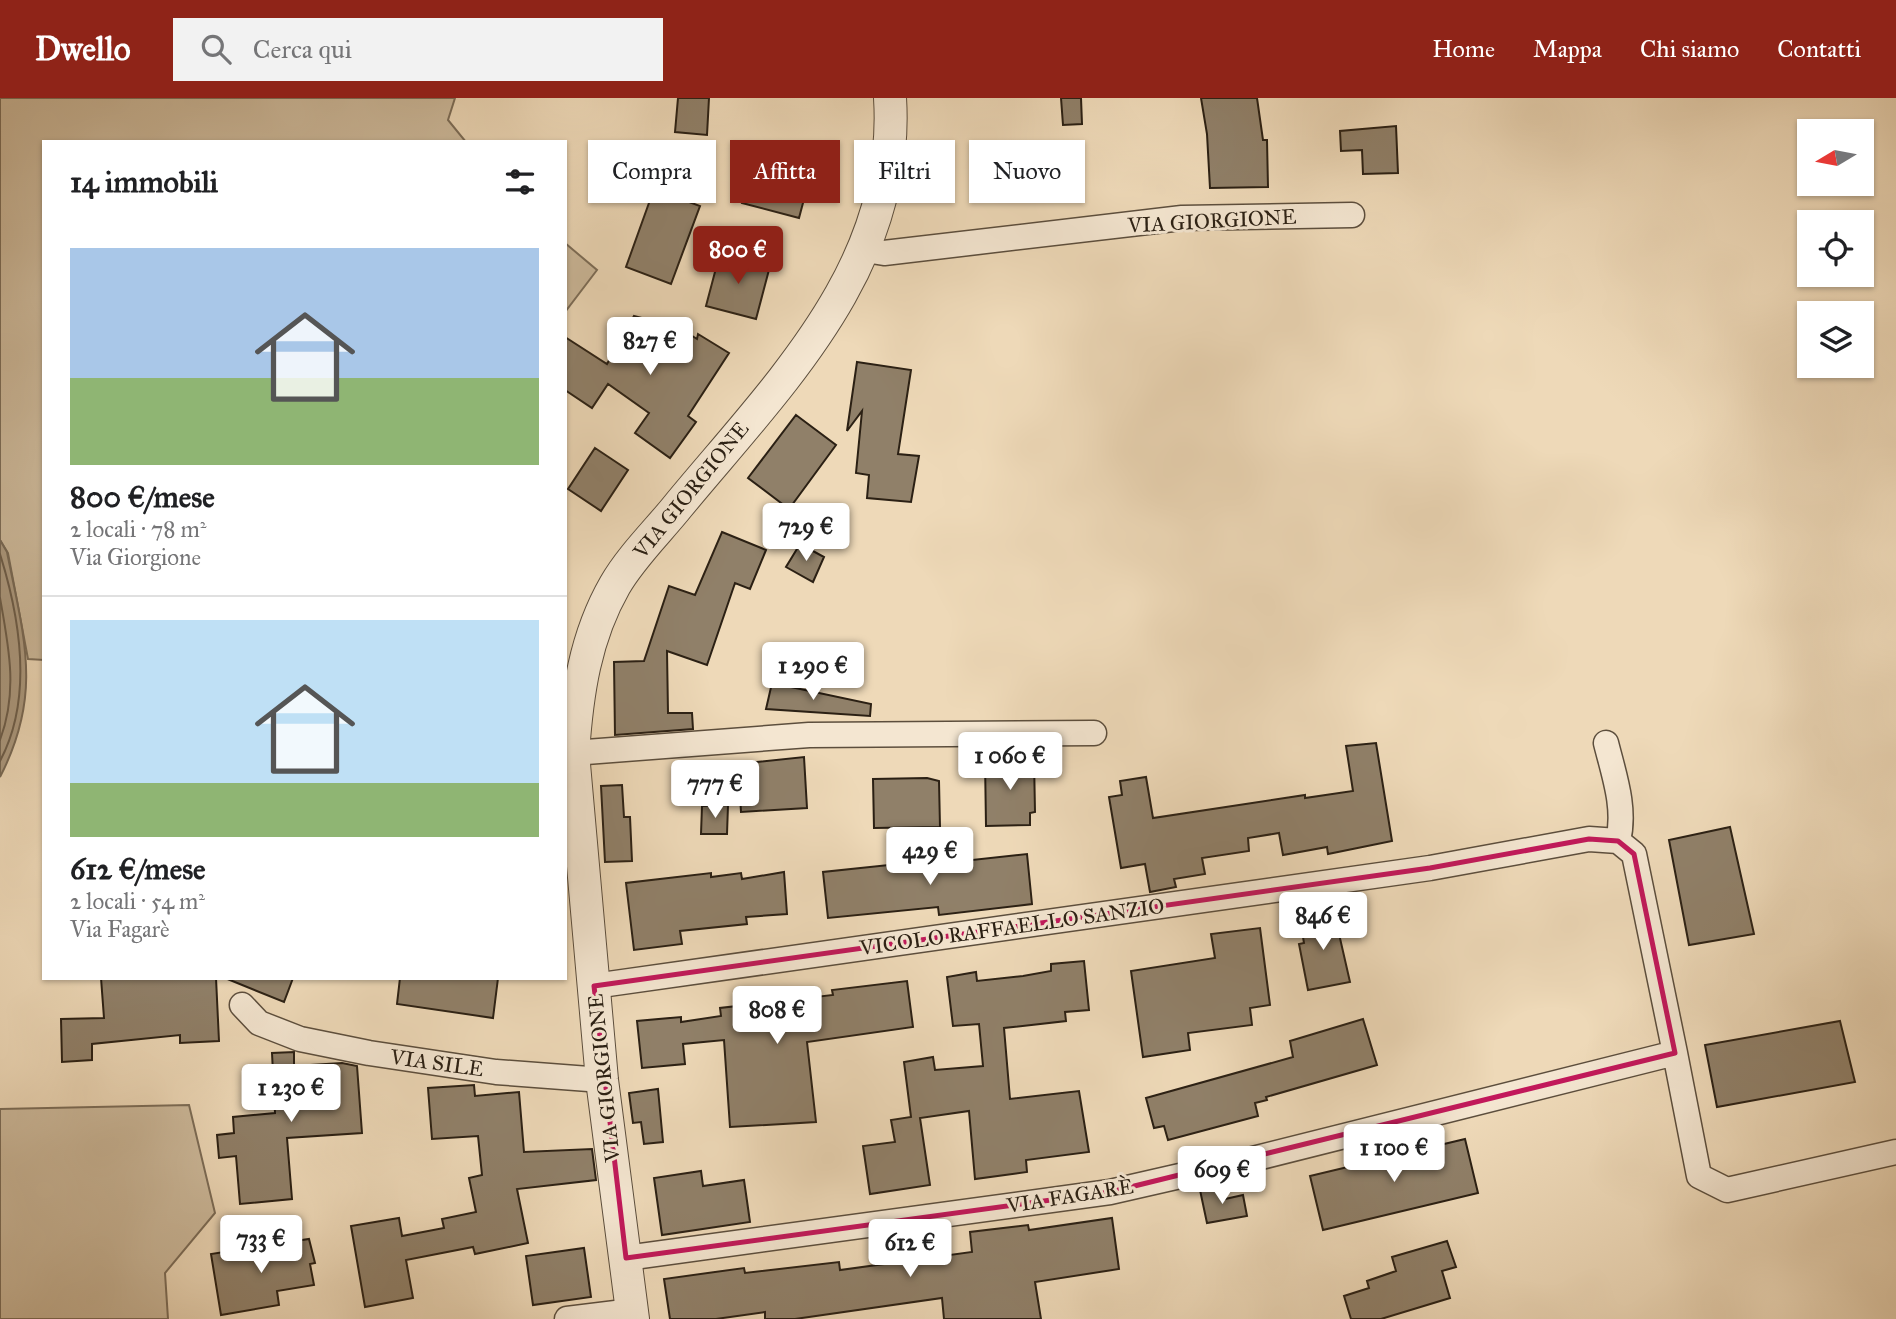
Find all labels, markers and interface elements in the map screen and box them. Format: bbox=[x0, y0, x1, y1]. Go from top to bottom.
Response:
search box bbox=[173, 18, 663, 81]
text: Dwello bbox=[35, 29, 131, 69]
icon: search bbox=[197, 30, 235, 68]
text: Cerca qui bbox=[253, 33, 352, 65]
text: Home bbox=[1432, 34, 1495, 64]
text: Mappa bbox=[1533, 34, 1602, 64]
text: Chi siamo bbox=[1640, 34, 1739, 64]
text: Contatti bbox=[1777, 34, 1861, 64]
north arrow bbox=[1797, 119, 1874, 196]
map controls bbox=[1797, 119, 1874, 378]
chip: Compra bbox=[588, 140, 716, 203]
chip: Affitta bbox=[730, 140, 840, 203]
chip: Filtri bbox=[854, 140, 955, 203]
chip: Nuovo bbox=[969, 140, 1085, 203]
icon: filters bbox=[501, 163, 539, 201]
text: 14 immobili bbox=[70, 164, 218, 200]
street label: VIA GIORGIONE bbox=[1126, 204, 1297, 238]
button: locate bbox=[1797, 210, 1874, 287]
pin: 800 € bbox=[689, 226, 787, 286]
text: 800 € bbox=[709, 235, 767, 263]
icon: home bbox=[242, 294, 368, 420]
button: layers bbox=[1797, 301, 1874, 378]
pin: 827 € bbox=[601, 317, 699, 377]
text: 827 € bbox=[623, 326, 677, 354]
street label: VIA GIORGIONE bbox=[627, 416, 754, 565]
text: 800 €/mese bbox=[70, 479, 215, 515]
pin: 729 € bbox=[757, 504, 855, 563]
text: 729 € bbox=[779, 512, 833, 540]
text: 2 locali · 78 m² bbox=[70, 515, 207, 543]
text: Via Giorgione bbox=[70, 543, 201, 571]
pin: 1 290 € bbox=[748, 642, 878, 702]
text: 1 290 € bbox=[778, 651, 848, 679]
icon: home bbox=[242, 666, 368, 792]
pin: 1 060 € bbox=[945, 732, 1075, 792]
text: 1 060 € bbox=[974, 741, 1046, 769]
pin: 777 € bbox=[666, 760, 764, 820]
text: 777 € bbox=[687, 769, 743, 797]
pin: 429 € bbox=[881, 828, 979, 887]
text: 429 € bbox=[902, 836, 958, 864]
text: 612 €/mese bbox=[70, 851, 206, 887]
text: 2 locali · 54 m² bbox=[70, 887, 205, 915]
pin: 846 € bbox=[1274, 892, 1372, 952]
street label: VICOLO RAFFAELLO SANZIO bbox=[857, 893, 1166, 961]
text: 846 € bbox=[1295, 901, 1351, 929]
text: Via Fagarè bbox=[70, 915, 170, 943]
pin: 808 € bbox=[728, 986, 826, 1046]
street label: VIA GIORGIONE bbox=[582, 993, 626, 1164]
text: 808 € bbox=[749, 995, 805, 1023]
street label: VIA SILE bbox=[388, 1043, 485, 1082]
pin: 1 230 € bbox=[226, 1065, 356, 1124]
text: 1 230 € bbox=[258, 1073, 324, 1101]
pin: 1 100 € bbox=[1329, 1124, 1459, 1184]
text: 1 100 € bbox=[1360, 1133, 1428, 1161]
pin: 609 € bbox=[1173, 1146, 1271, 1206]
text: 609 € bbox=[1194, 1155, 1250, 1183]
street label: VIA FAGARÈ bbox=[1004, 1172, 1135, 1219]
pin: 733 € bbox=[212, 1216, 310, 1275]
pin: 612 € bbox=[861, 1220, 959, 1279]
text: 733 € bbox=[236, 1224, 286, 1252]
text: 612 € bbox=[885, 1228, 936, 1256]

